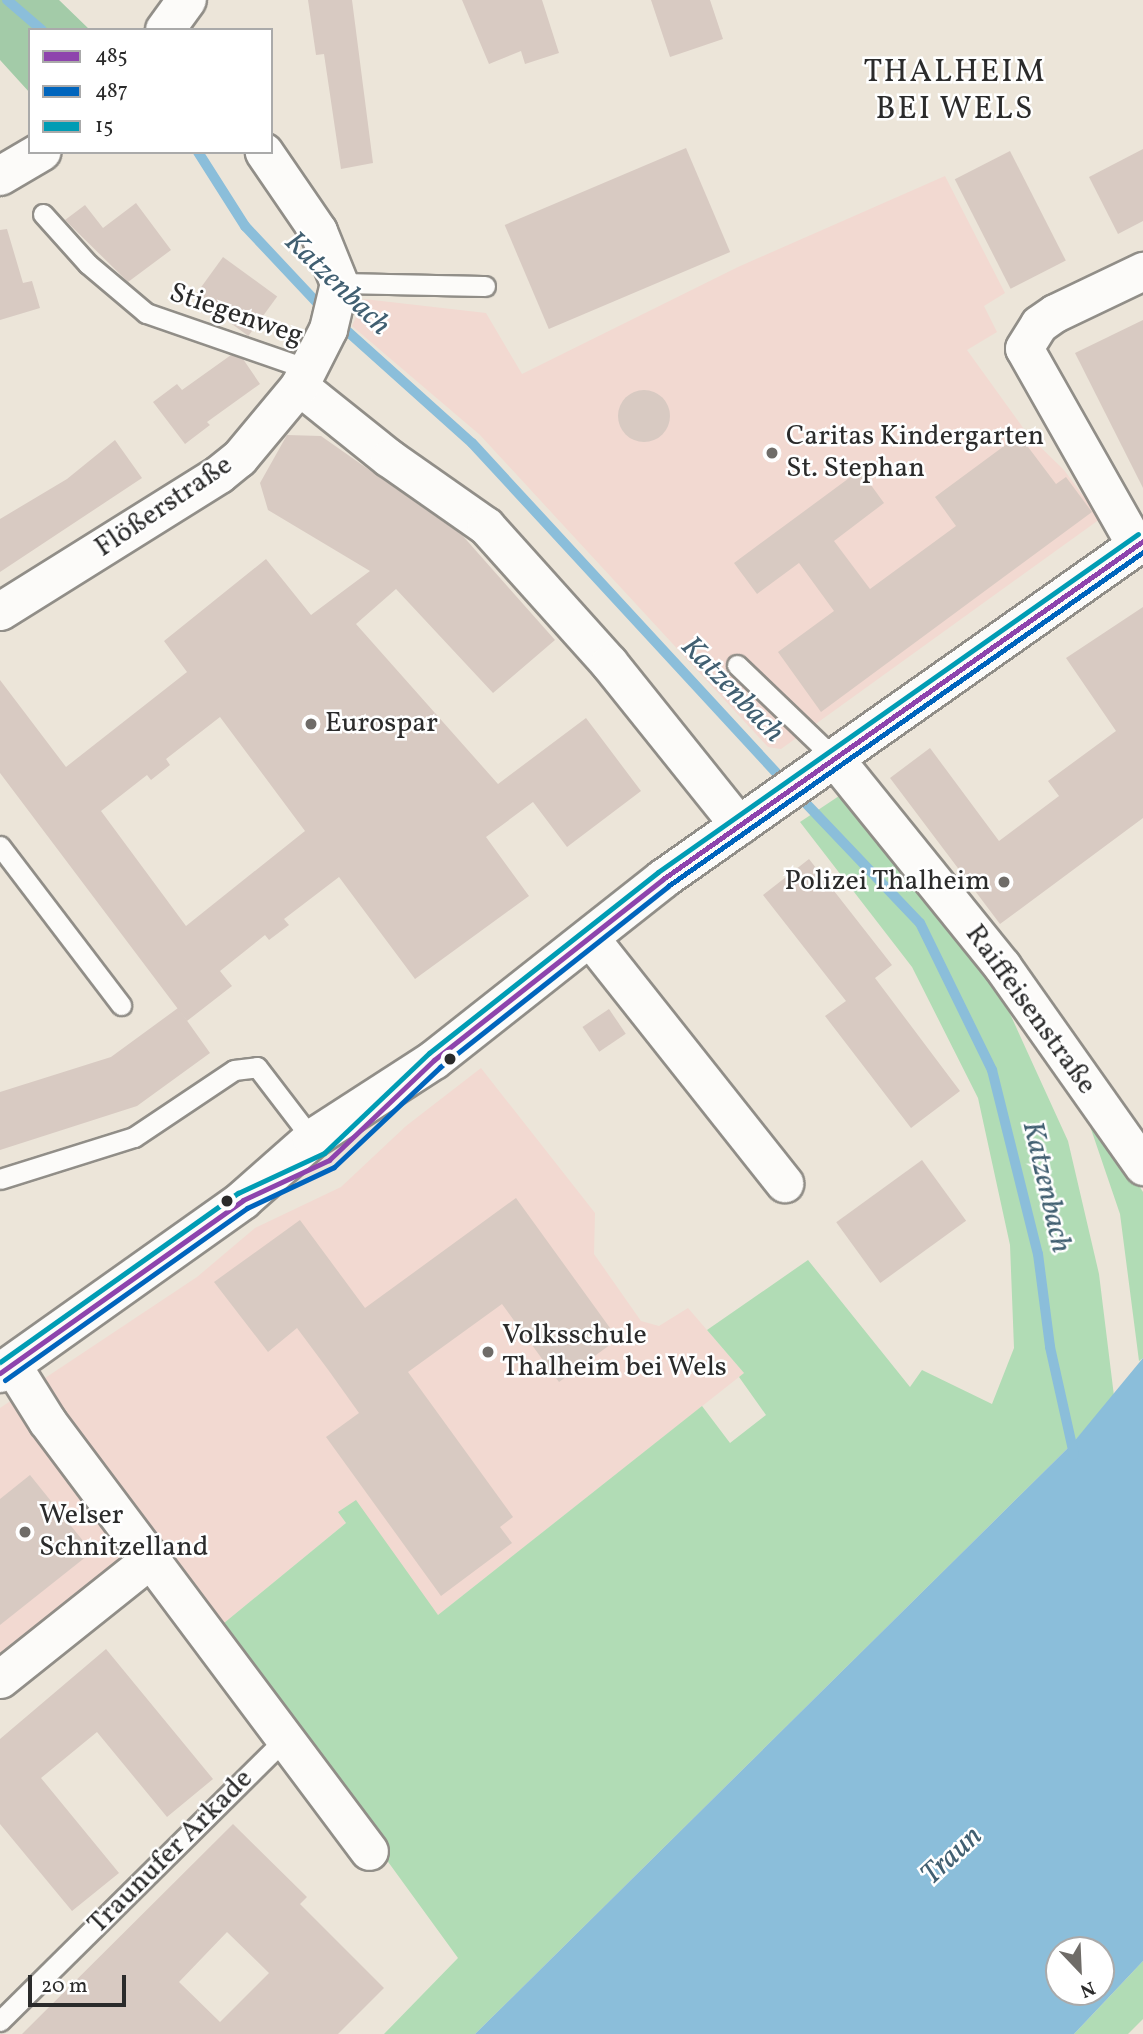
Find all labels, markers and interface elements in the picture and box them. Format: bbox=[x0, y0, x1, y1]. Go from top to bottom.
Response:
legend bbox=[28, 28, 273, 154]
text: 485 bbox=[95, 42, 128, 71]
district label: THALHEIM BEI WELS bbox=[865, 55, 1045, 130]
text: 487 bbox=[95, 77, 128, 106]
text: 15 bbox=[95, 112, 113, 141]
water label: Katzenbach bbox=[276, 225, 398, 343]
street label: Stiegenweg bbox=[165, 276, 307, 354]
place label: Caritas Kindergarten St. Stephan bbox=[786, 420, 1044, 486]
marker: Caritas Kindergarten St. Stephan bbox=[764, 445, 780, 461]
street label: Flößerstraße bbox=[89, 449, 239, 565]
water label: Katzenbach bbox=[673, 629, 791, 751]
place label: Eurospar bbox=[325, 707, 438, 741]
marker: Eurospar bbox=[303, 716, 319, 732]
place label: Polizei Thalheim bbox=[784, 865, 990, 899]
marker: Polizei Thalheim bbox=[996, 874, 1012, 890]
street label: Raiffeisenstraße bbox=[957, 919, 1103, 1101]
unlabelled marker bbox=[443, 1052, 457, 1066]
water label: Katzenbach bbox=[1013, 1118, 1079, 1256]
unlabelled marker bbox=[220, 1194, 234, 1208]
place label: Volksschule Thalheim bei Wels bbox=[502, 1319, 728, 1385]
marker: Volksschule Thalheim bei Wels bbox=[480, 1344, 496, 1360]
place label: Welser Schnitzelland bbox=[39, 1499, 208, 1565]
marker: Welser Schnitzelland bbox=[17, 1524, 33, 1540]
street label: Traunufer Arkade bbox=[82, 1763, 260, 1941]
water label: Traun bbox=[914, 1819, 990, 1893]
north arrow bbox=[1045, 1936, 1115, 2006]
scale bar bbox=[32, 1960, 130, 2004]
text: 20 m bbox=[41, 1972, 87, 2001]
text: N bbox=[1076, 1974, 1099, 2003]

